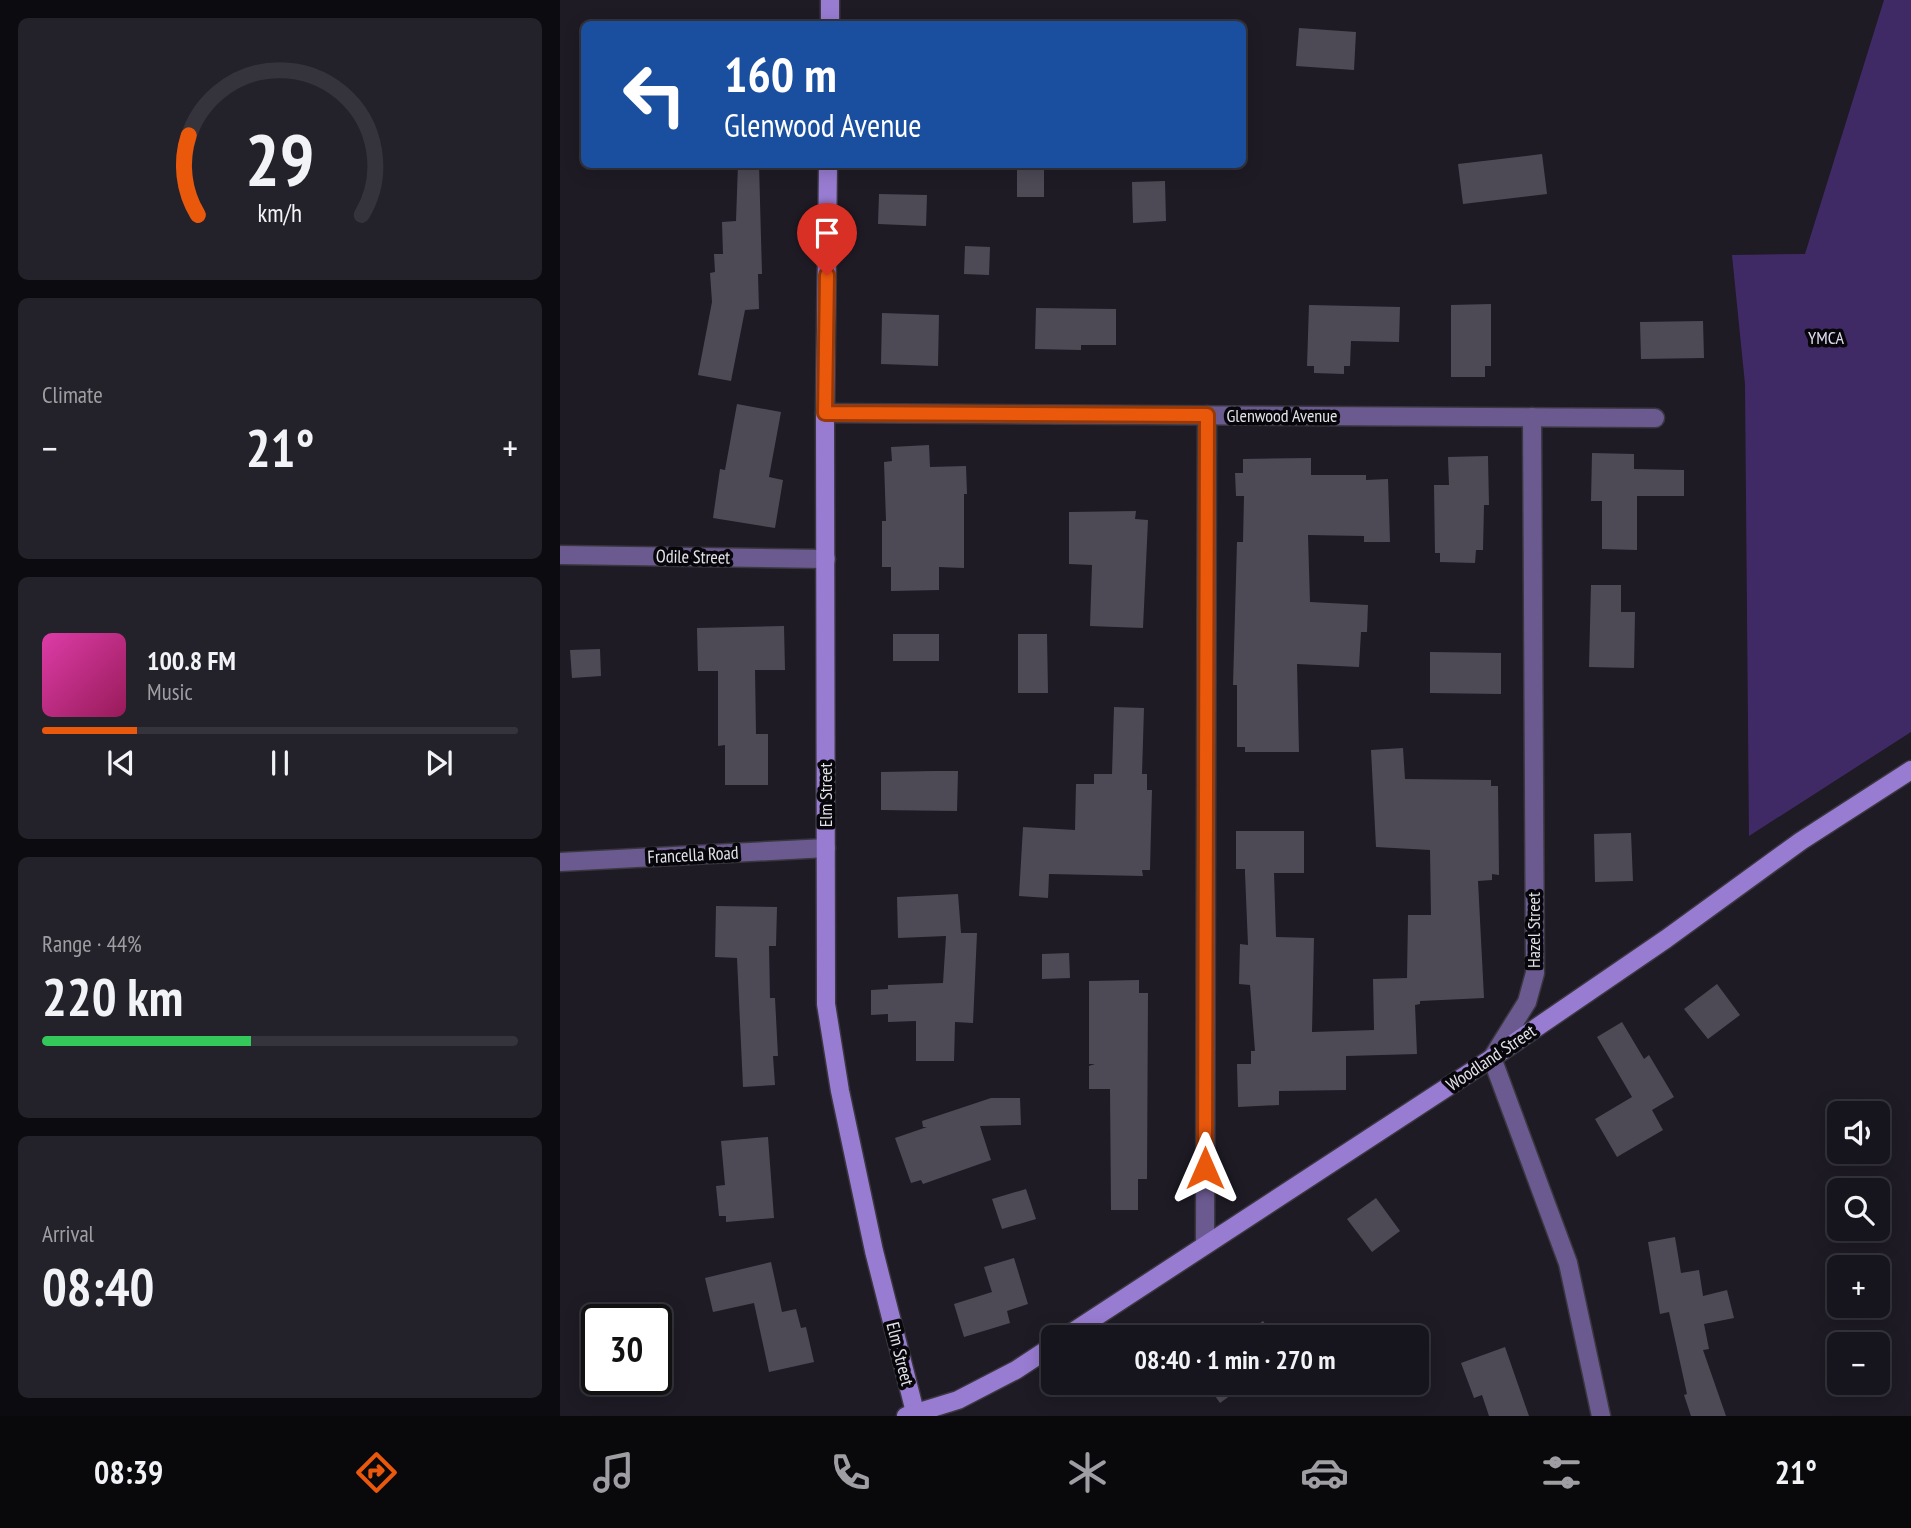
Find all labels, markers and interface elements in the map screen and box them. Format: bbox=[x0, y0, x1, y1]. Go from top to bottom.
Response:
text: 160 m bbox=[724, 42, 837, 106]
icon: left bbox=[609, 49, 700, 140]
text: Glenwood Avenue bbox=[724, 104, 921, 146]
text: 29 bbox=[245, 111, 315, 205]
text: km/h bbox=[258, 197, 302, 229]
pin bbox=[797, 203, 857, 275]
icon: arrive bbox=[808, 214, 846, 252]
park label: YMCA bbox=[1808, 326, 1844, 349]
text: Climate bbox=[42, 380, 103, 409]
street label: Glenwood Avenue bbox=[1226, 404, 1338, 427]
text: 21° bbox=[246, 414, 314, 481]
text: − bbox=[42, 423, 58, 472]
text: + bbox=[502, 423, 518, 472]
street label: Odile Street bbox=[656, 544, 730, 569]
text: 100.8 FM bbox=[147, 644, 236, 677]
text: Music bbox=[147, 677, 193, 706]
icon: previous bbox=[102, 744, 140, 782]
icon: pause bbox=[261, 744, 299, 782]
icon: next bbox=[420, 744, 458, 782]
street label: Elm Street bbox=[814, 763, 837, 827]
street label: Francella Road bbox=[647, 841, 739, 868]
street label: Hazel Street bbox=[1522, 892, 1545, 968]
text: Range · 44% bbox=[42, 929, 142, 958]
text: 220 km bbox=[42, 963, 183, 1030]
street label: Woodland Street bbox=[1442, 1019, 1540, 1096]
map controls bbox=[1827, 1101, 1890, 1395]
button: sound bbox=[1827, 1101, 1890, 1164]
position arrow bbox=[1168, 1131, 1242, 1205]
button: search bbox=[1827, 1178, 1890, 1241]
text: Arrival bbox=[42, 1219, 94, 1248]
text: 08:40 bbox=[42, 1253, 154, 1320]
button: + bbox=[1827, 1255, 1890, 1318]
speed limit sign: 30 bbox=[581, 1304, 672, 1395]
street label: Elm Street bbox=[881, 1320, 919, 1388]
button: − bbox=[1827, 1332, 1890, 1395]
text: 08:40 · 1 min · 270 m bbox=[1135, 1343, 1335, 1376]
icon: directions bbox=[352, 1448, 401, 1497]
icon: music bbox=[589, 1448, 638, 1497]
icon: phone bbox=[826, 1448, 875, 1497]
icon: climate bbox=[1063, 1448, 1112, 1497]
icon: car bbox=[1300, 1448, 1349, 1497]
icon: filters bbox=[1537, 1448, 1586, 1497]
text: 08:39 bbox=[94, 1451, 163, 1493]
text: 21° bbox=[1775, 1451, 1817, 1493]

